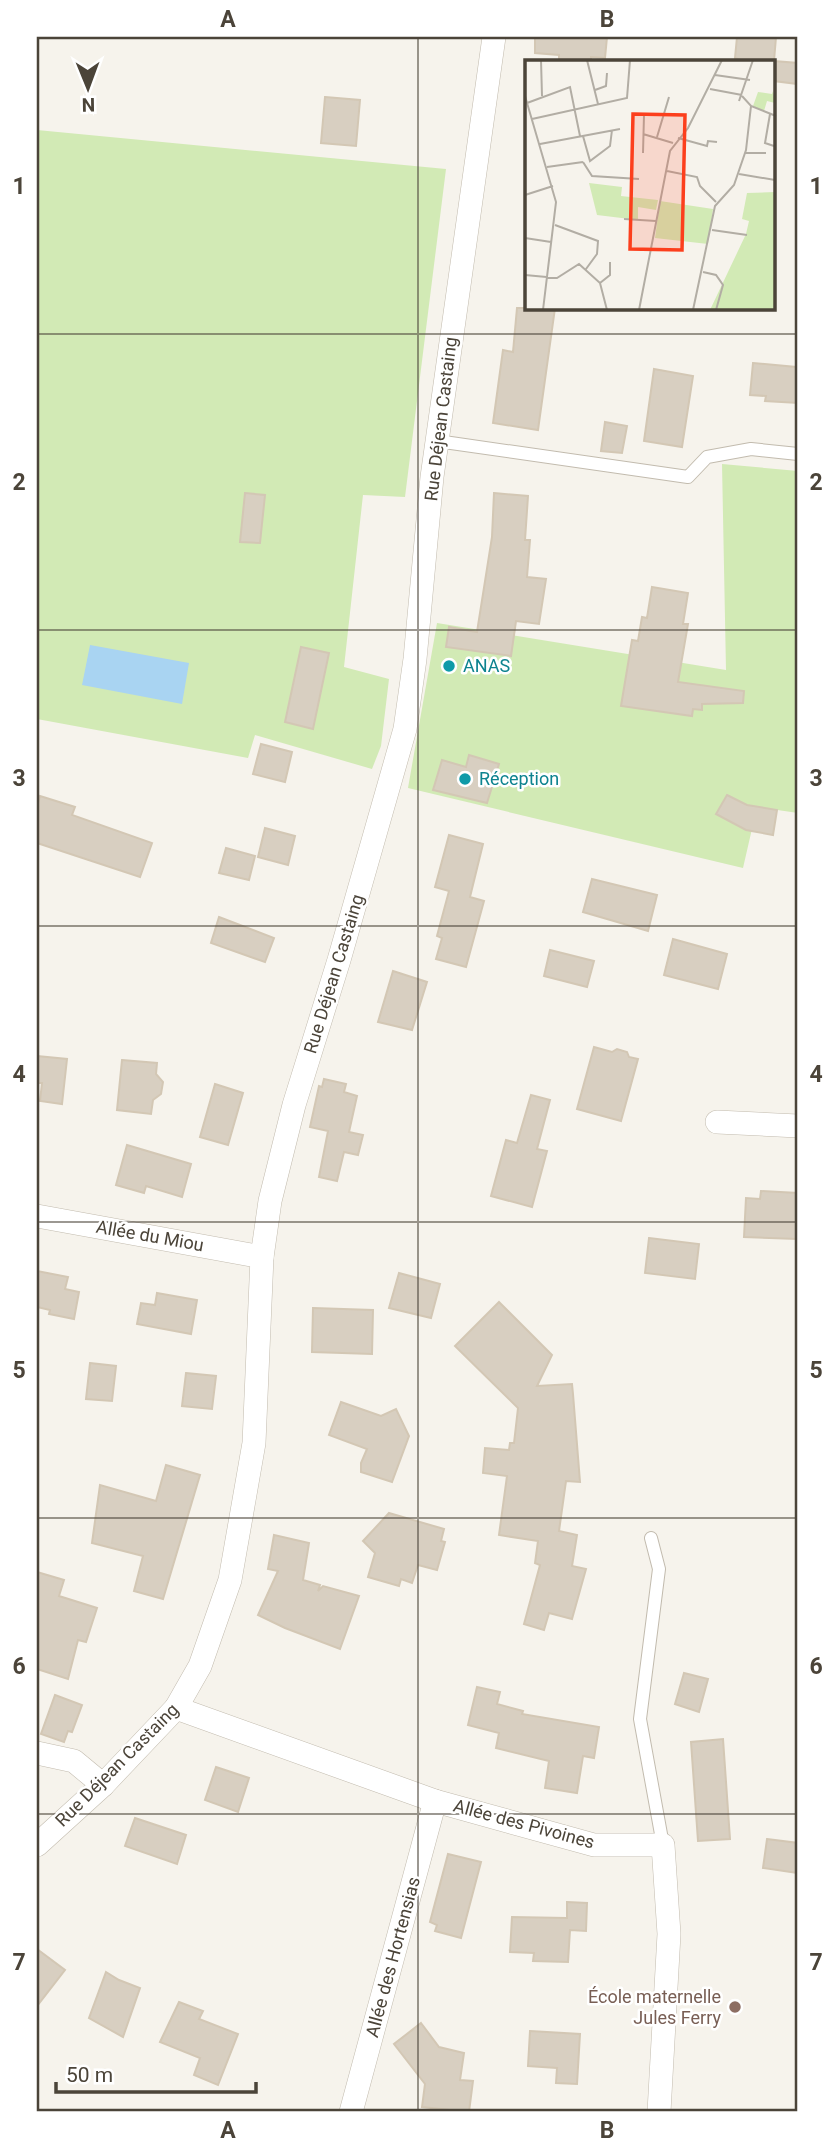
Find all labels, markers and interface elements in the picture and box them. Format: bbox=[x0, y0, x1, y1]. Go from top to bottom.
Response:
text: A bbox=[220, 6, 236, 33]
text: B bbox=[600, 6, 614, 33]
north arrow bbox=[52, 52, 122, 122]
inset map bbox=[525, 60, 776, 310]
text: N bbox=[81, 93, 95, 116]
text: 1 bbox=[12, 173, 26, 200]
text: 1 bbox=[809, 173, 823, 200]
street label: Rue Déjean Castaing bbox=[420, 336, 461, 502]
text: 2 bbox=[12, 469, 26, 496]
text: 2 bbox=[809, 469, 823, 496]
place label: ANAS bbox=[463, 655, 510, 676]
marker: ANAS bbox=[441, 658, 457, 674]
text: 3 bbox=[12, 765, 26, 792]
text: 3 bbox=[809, 765, 823, 792]
place label: Réception bbox=[479, 768, 559, 789]
marker: Réception bbox=[457, 771, 473, 787]
street label: Rue Déjean Castaing bbox=[299, 892, 368, 1056]
text: 4 bbox=[12, 1061, 26, 1088]
text: 4 bbox=[809, 1061, 823, 1088]
street label: Allée du Miou bbox=[95, 1216, 206, 1255]
text: 5 bbox=[12, 1357, 26, 1384]
text: 5 bbox=[809, 1357, 823, 1384]
text: 6 bbox=[12, 1653, 26, 1680]
text: 6 bbox=[809, 1653, 823, 1680]
street label: Rue Déjean Castaing bbox=[51, 1699, 183, 1831]
street label: Allée des Pivoines bbox=[451, 1795, 597, 1852]
street label: Allée des Hortensias bbox=[361, 1874, 424, 2039]
text: 7 bbox=[12, 1949, 26, 1976]
text: 7 bbox=[809, 1949, 823, 1976]
place label: École maternelle Jules Ferry bbox=[588, 1986, 721, 2028]
marker: École maternelle Jules Ferry bbox=[727, 1999, 743, 2015]
scale bar bbox=[56, 2051, 256, 2095]
text: 50 m bbox=[66, 2063, 113, 2087]
text: A bbox=[220, 2117, 236, 2144]
text: B bbox=[600, 2117, 614, 2144]

